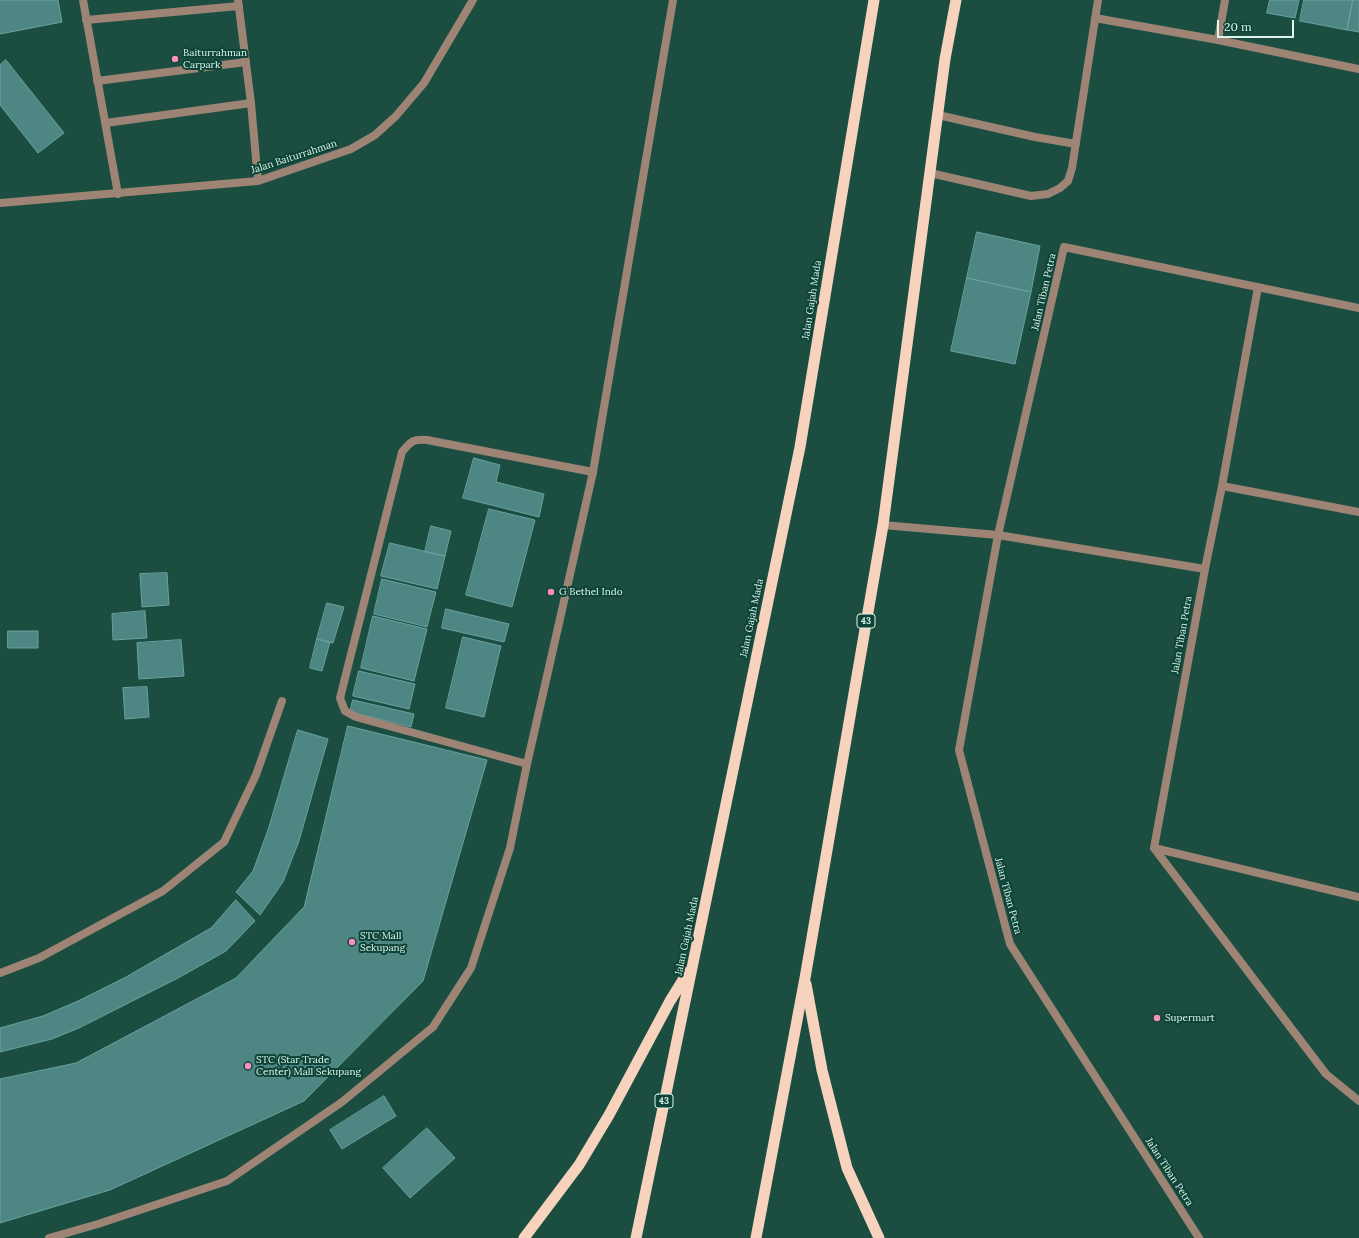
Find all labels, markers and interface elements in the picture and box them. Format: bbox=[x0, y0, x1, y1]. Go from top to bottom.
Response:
scale bar bbox=[1219, 12, 1296, 38]
text: 20 m bbox=[1224, 19, 1252, 34]
place label: Baiturrahman Carpark bbox=[183, 47, 247, 70]
marker: Baiturrahman Carpark bbox=[170, 54, 180, 64]
street label: Jalan Baiturrahman bbox=[250, 137, 338, 177]
street label: Jalan Tiban Petra bbox=[1029, 252, 1059, 332]
street label: Jalan Gajah Mada bbox=[800, 260, 824, 340]
street label: Jalan Gajah Mada bbox=[738, 578, 766, 658]
place label: G Bethel Indo bbox=[559, 586, 623, 598]
marker: G Bethel Indo bbox=[546, 587, 556, 597]
street label: Jalan Tiban Petra bbox=[1169, 595, 1195, 675]
road number: 43 bbox=[857, 614, 875, 628]
street label: Jalan Tiban Petra bbox=[992, 856, 1024, 936]
street label: Jalan Gajah Mada bbox=[673, 896, 701, 976]
place label: STC Mall Sekupang bbox=[360, 930, 405, 954]
marker: STC Mall Sekupang bbox=[347, 937, 357, 947]
place label: Supermart bbox=[1165, 1012, 1215, 1024]
marker: Supermart bbox=[1152, 1013, 1162, 1023]
place label: STC (Star Trade Center) Mall Sekupang bbox=[256, 1054, 361, 1078]
marker: STC (Star Trade Center) Mall Sekupang bbox=[243, 1061, 253, 1071]
road number: 43 bbox=[655, 1094, 673, 1108]
street label: Jalan Tiban Petra bbox=[1143, 1136, 1195, 1208]

